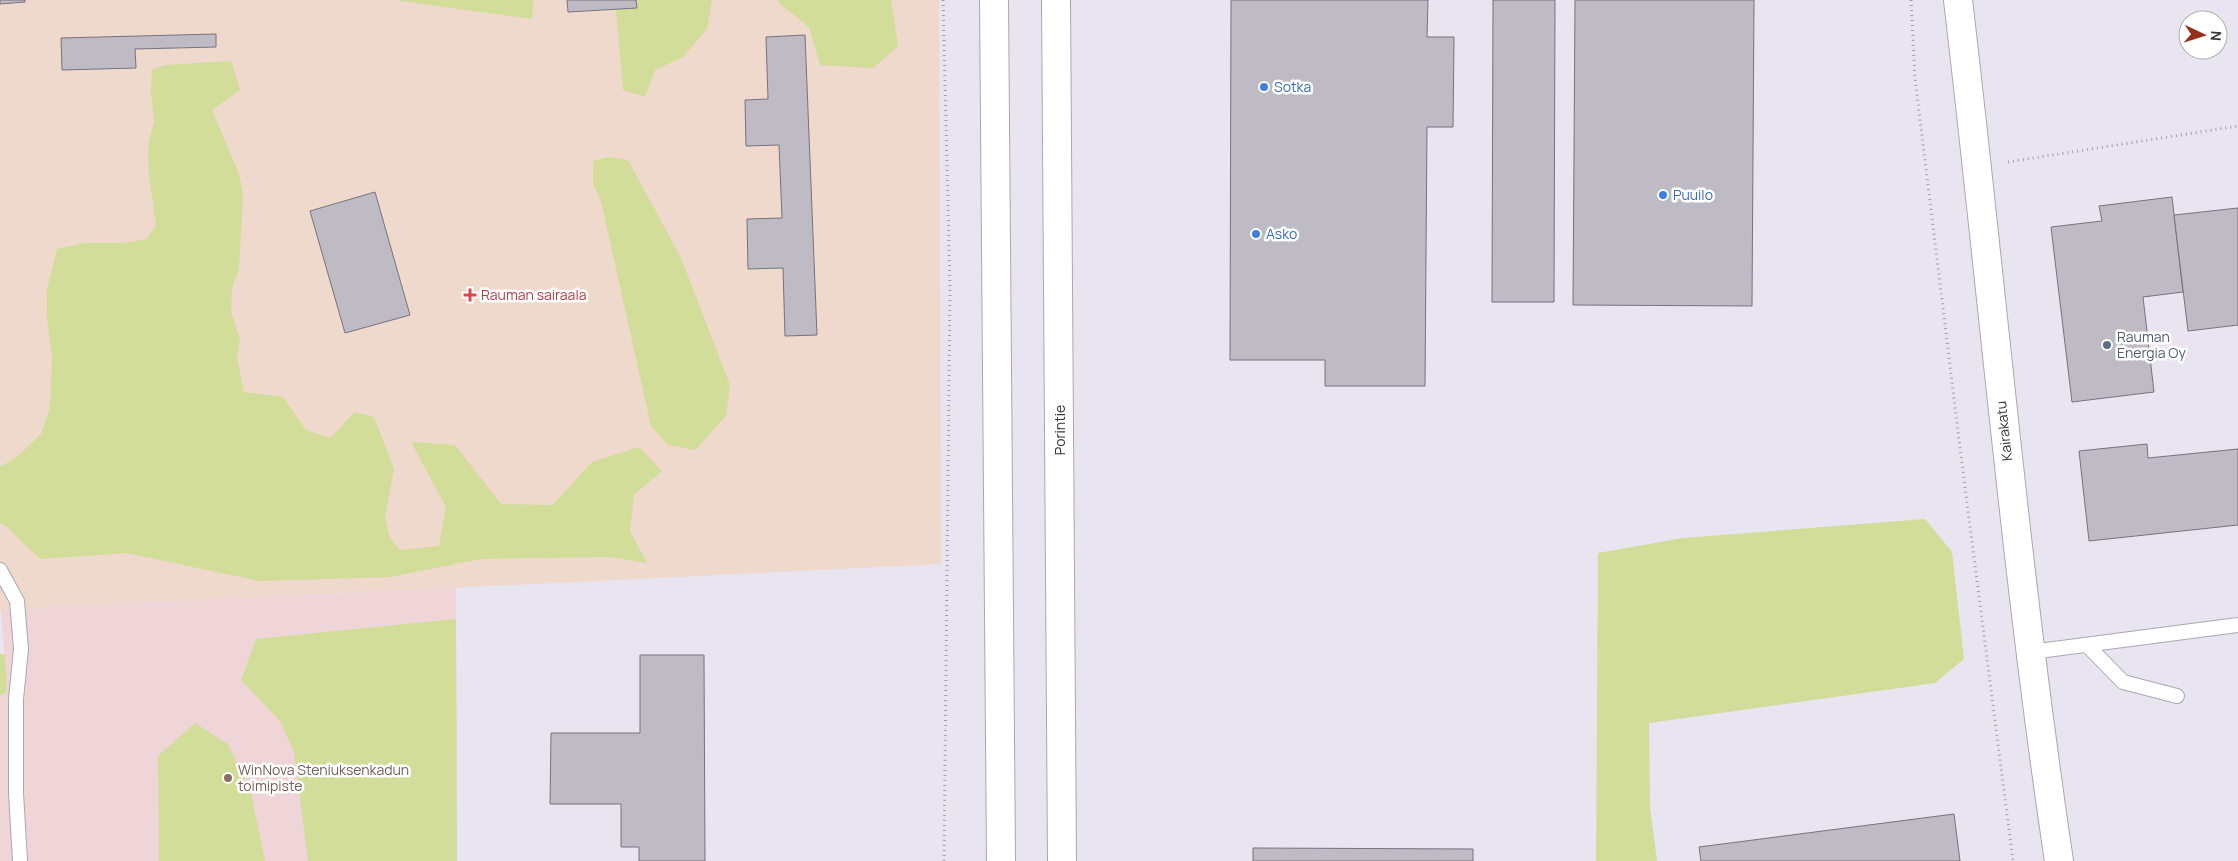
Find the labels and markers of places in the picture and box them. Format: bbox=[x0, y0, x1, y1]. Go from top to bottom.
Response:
place label: Sotka bbox=[1274, 77, 1311, 96]
marker: Sotka bbox=[1258, 81, 1270, 93]
place label: Puuilo bbox=[1673, 185, 1713, 204]
marker: Puuilo bbox=[1657, 189, 1669, 201]
place label: Asko bbox=[1266, 224, 1297, 243]
marker: Asko bbox=[1250, 228, 1262, 240]
place label: Rauman sairaala bbox=[481, 285, 586, 304]
marker: Rauman sairaala bbox=[463, 288, 477, 302]
place label: Rauman Energia Oy bbox=[2117, 327, 2186, 362]
marker: Rauman Energia Oy bbox=[2101, 339, 2113, 351]
place label: WinNova Steniuksenkadun toimipiste bbox=[238, 760, 409, 795]
marker: WinNova Steniuksenkadun toimipiste bbox=[222, 772, 234, 784]

